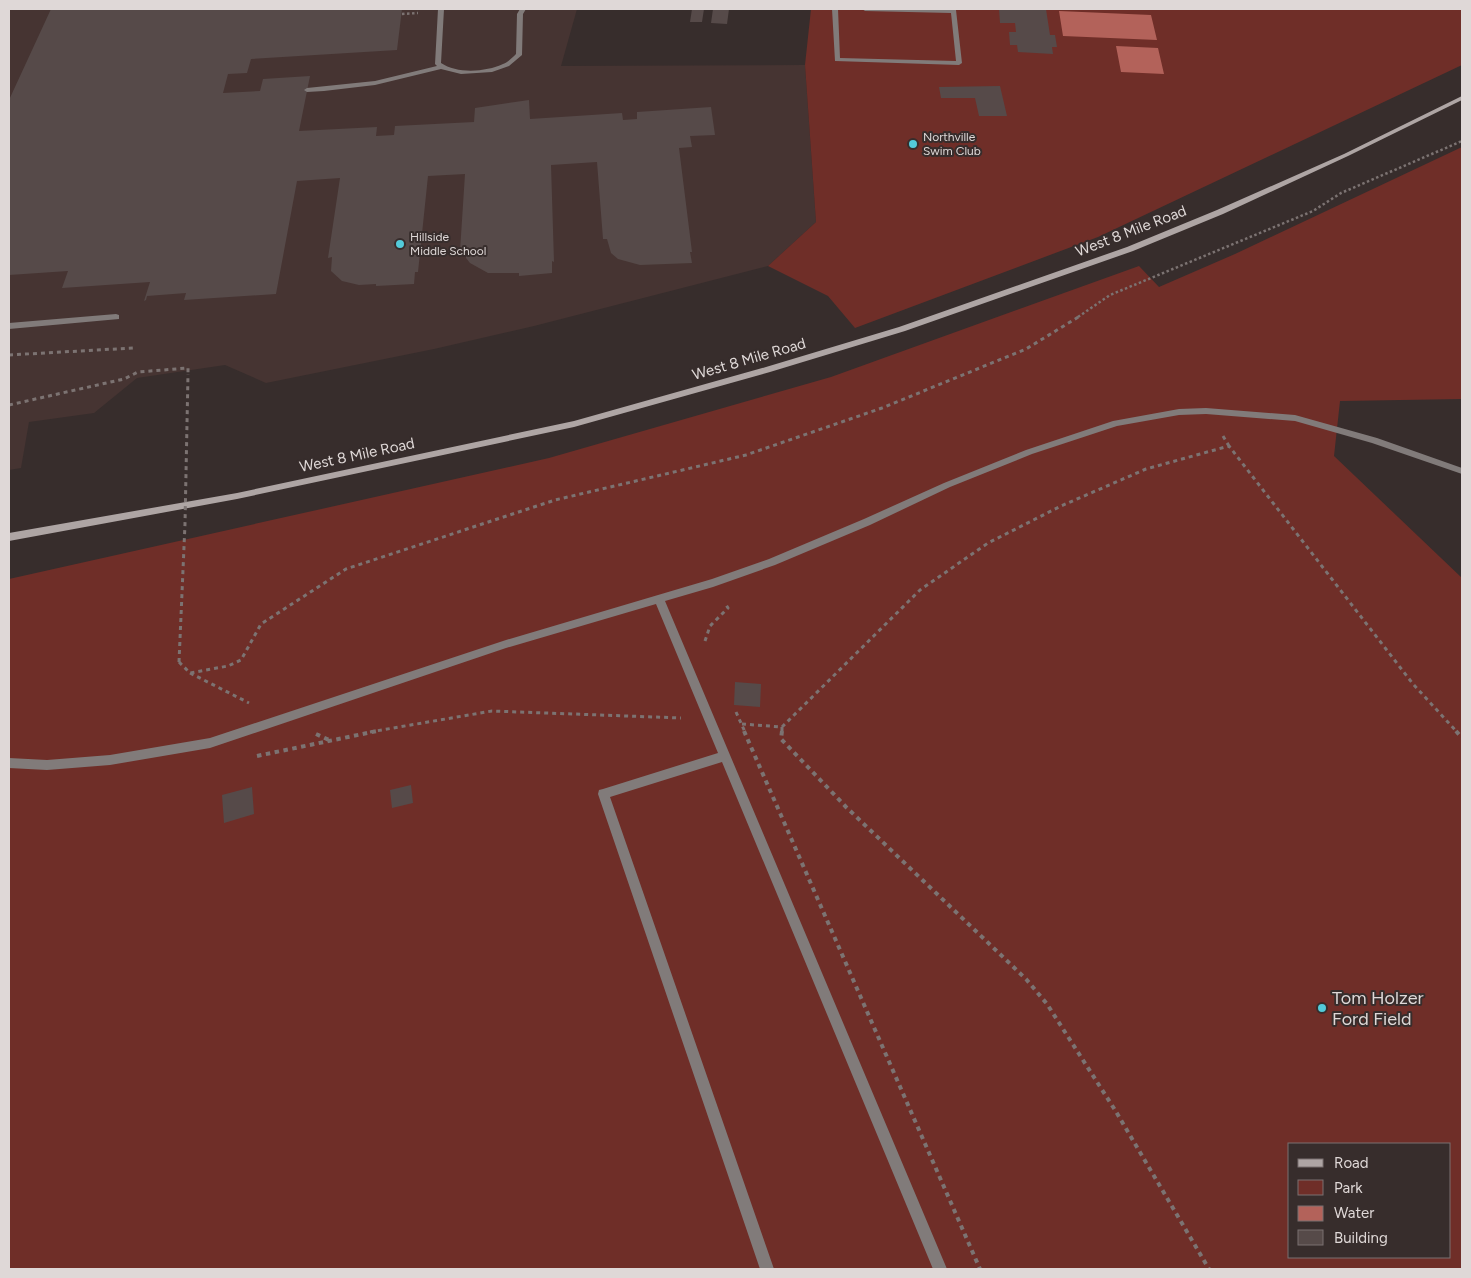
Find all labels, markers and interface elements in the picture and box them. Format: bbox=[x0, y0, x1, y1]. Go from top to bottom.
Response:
place label: Northville Swim Club bbox=[923, 130, 981, 158]
marker: Northville Swim Club bbox=[907, 138, 919, 150]
street label: West 8 Mile Road bbox=[1073, 202, 1189, 260]
place label: Hillside Middle School bbox=[410, 230, 486, 258]
marker: Hillside Middle School bbox=[394, 238, 406, 250]
street label: West 8 Mile Road bbox=[690, 334, 808, 384]
street label: West 8 Mile Road bbox=[298, 434, 416, 476]
place label: Tom Holzer Ford Field bbox=[1332, 987, 1424, 1030]
marker: Tom Holzer Ford Field bbox=[1316, 1002, 1328, 1014]
legend bbox=[1288, 1143, 1451, 1258]
text: Road bbox=[1334, 1154, 1369, 1172]
text: Park bbox=[1334, 1179, 1363, 1197]
text: Water bbox=[1334, 1204, 1374, 1222]
text: Building bbox=[1334, 1229, 1388, 1247]

